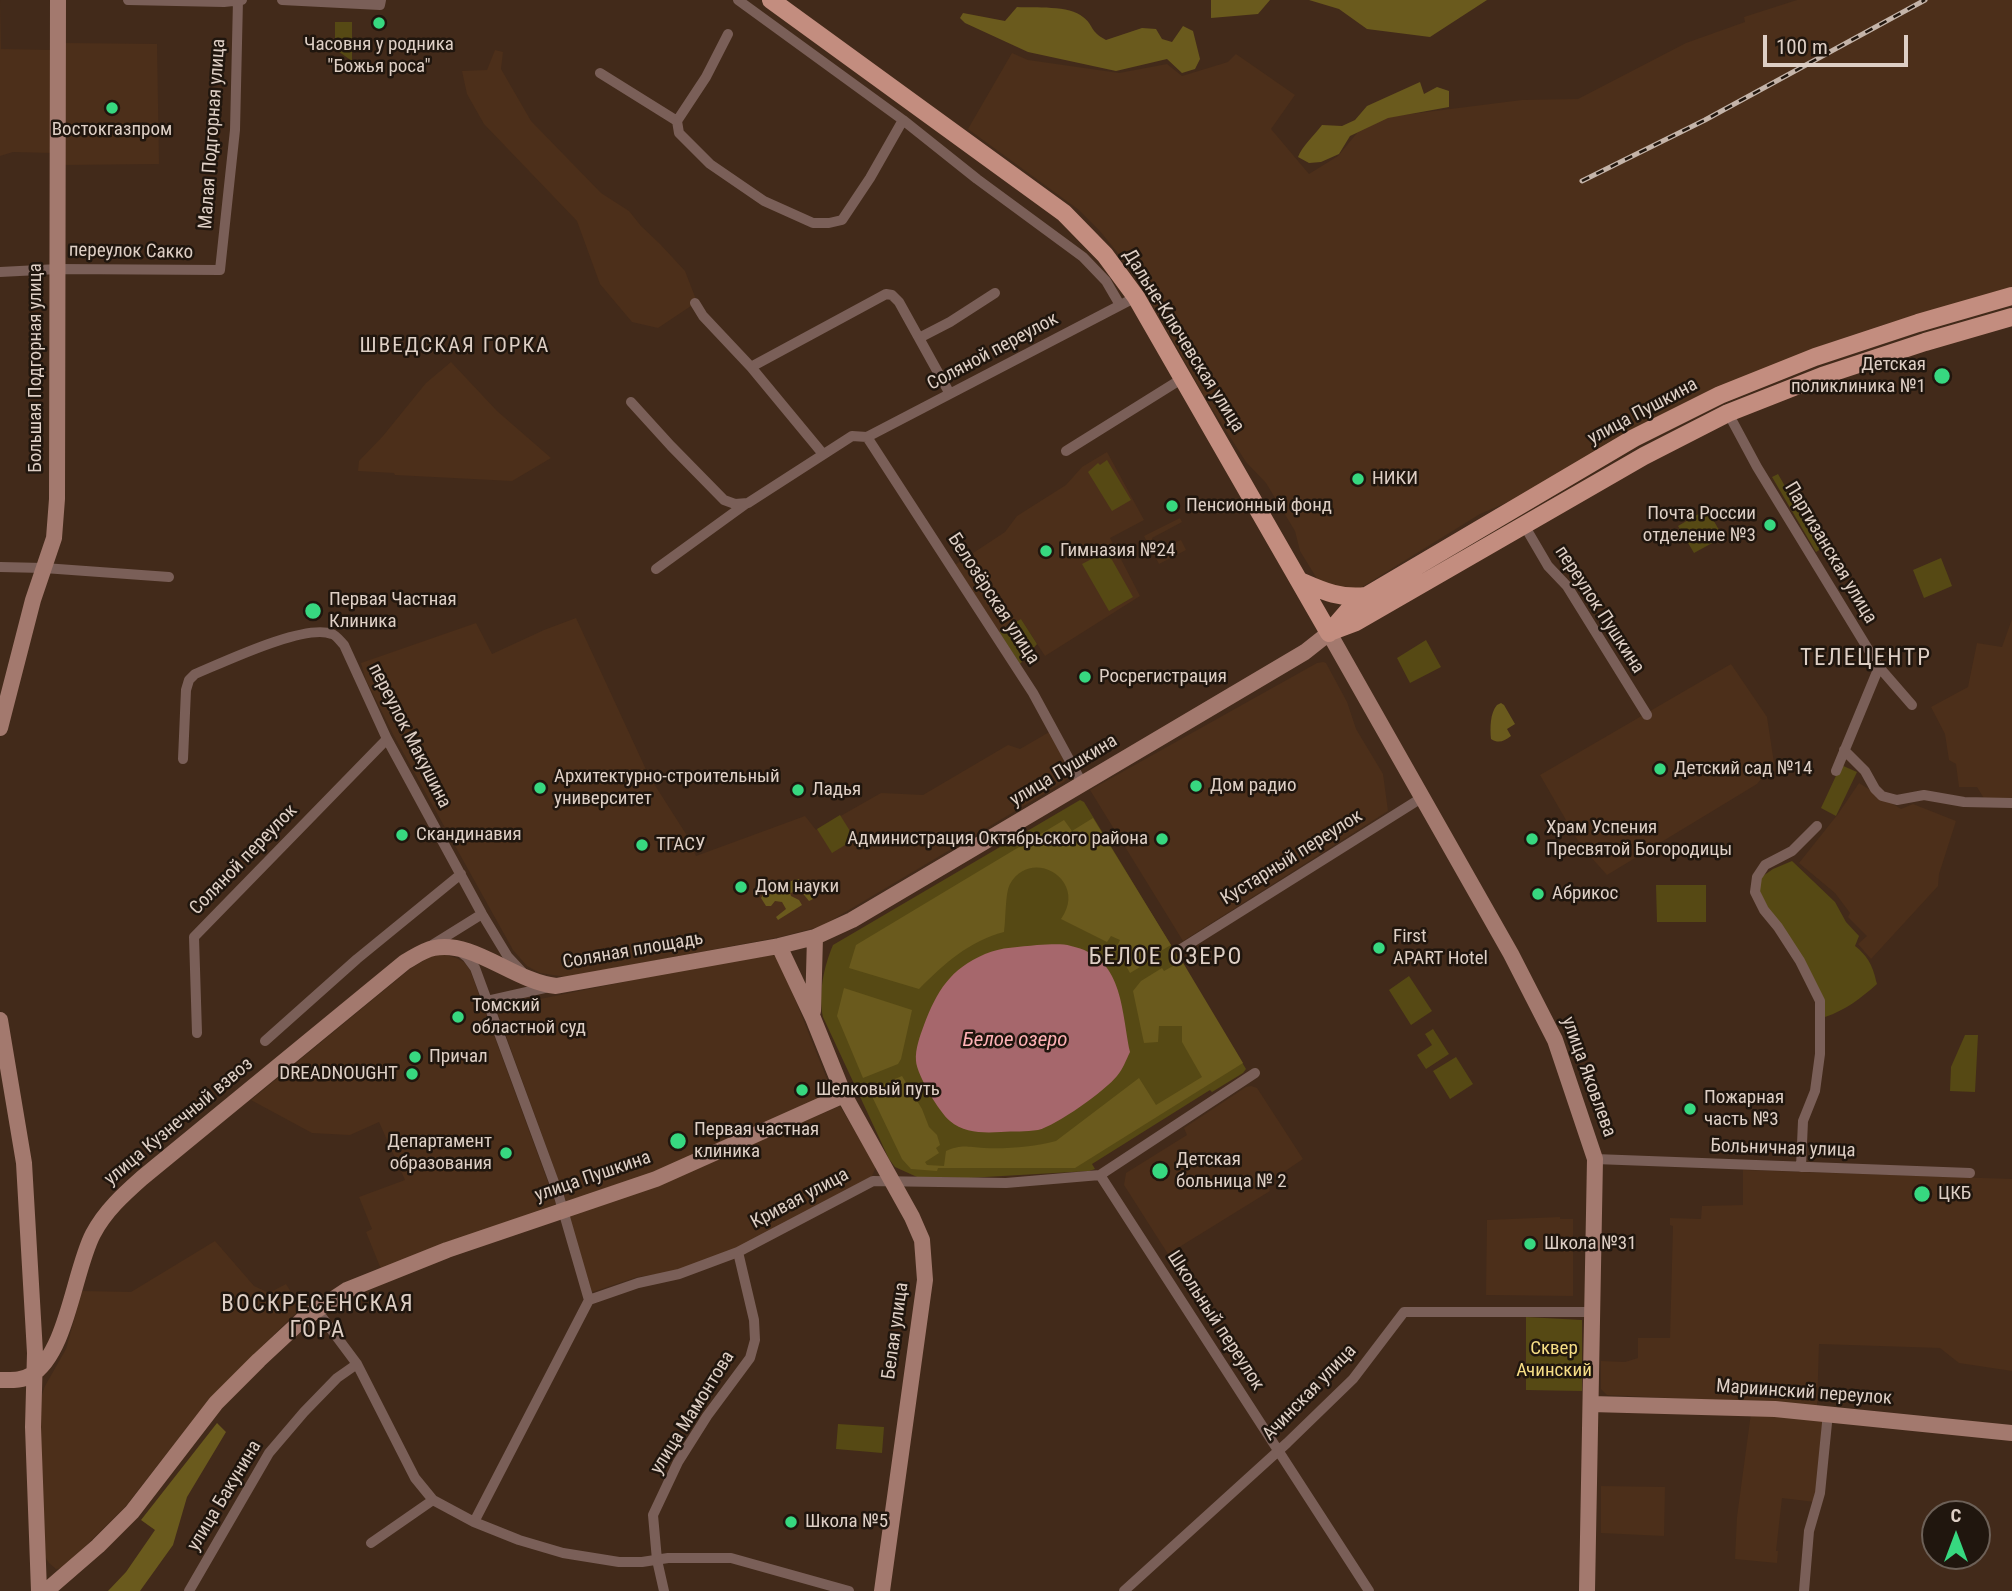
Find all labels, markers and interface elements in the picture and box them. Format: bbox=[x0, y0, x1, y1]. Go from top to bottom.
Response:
marker: Часовня у родника "Божья роса" bbox=[371, 15, 387, 31]
scale bar bbox=[1767, 21, 1912, 65]
place label: Часовня у родника "Божья роса" bbox=[304, 34, 454, 78]
text: 100 m bbox=[1776, 35, 1828, 59]
street label: Малая Подгорная улица bbox=[195, 38, 231, 230]
marker: Востокгазпром bbox=[104, 100, 120, 116]
place label: Востокгазпром bbox=[52, 119, 172, 141]
street label: переулок Сакко bbox=[69, 240, 193, 264]
street label: Дальне-Ключевская улица bbox=[1117, 245, 1249, 437]
street label: Большая Подгорная улица bbox=[25, 263, 47, 473]
street label: Соляной переулок bbox=[924, 308, 1062, 396]
district label: ШВЕДСКАЯ ГОРКА bbox=[361, 334, 549, 360]
place label: Детская поликлиника №1 bbox=[1791, 354, 1926, 398]
marker: Детская поликлиника №1 bbox=[1932, 366, 1952, 386]
street label: улица Пушкина bbox=[1584, 374, 1702, 450]
place label: НИКИ bbox=[1372, 468, 1418, 490]
marker: НИКИ bbox=[1350, 471, 1366, 487]
street label: Партизанская улица bbox=[1779, 478, 1881, 628]
place label: Пенсионный фонд bbox=[1186, 495, 1332, 517]
marker: Пенсионный фонд bbox=[1164, 498, 1180, 514]
place label: Почта России отделение №3 bbox=[1643, 503, 1756, 547]
marker: Почта России отделение №3 bbox=[1762, 517, 1778, 533]
street label: Белозёрская улица bbox=[942, 529, 1044, 669]
place label: Гимназия №24 bbox=[1060, 540, 1175, 562]
street label: переулок Пушкина bbox=[1549, 542, 1649, 678]
marker: Гимназия №24 bbox=[1038, 543, 1054, 559]
place label: Первая Частная Клиника bbox=[329, 589, 457, 633]
marker: Первая Частная Клиника bbox=[303, 601, 323, 621]
district label: ТЕЛЕЦЕНТР bbox=[1801, 645, 1931, 673]
street label: переулок Макушина bbox=[363, 660, 455, 812]
place label: Росрегистрация bbox=[1099, 666, 1227, 688]
marker: Росрегистрация bbox=[1077, 669, 1093, 685]
street label: улица Пушкина bbox=[1006, 730, 1122, 812]
place label: Детский сад №14 bbox=[1674, 758, 1812, 780]
marker: Детский сад №14 bbox=[1652, 761, 1668, 777]
place label: Архитектурно-строительный университет bbox=[554, 766, 780, 810]
place label: Дом радио bbox=[1210, 775, 1297, 797]
marker: Дом радио bbox=[1188, 778, 1204, 794]
place label: Ладья bbox=[812, 779, 861, 801]
marker: Архитектурно-строительный университет bbox=[532, 780, 548, 796]
marker: Ладья bbox=[790, 782, 806, 798]
street label: Соляной переулок bbox=[185, 800, 303, 920]
street label: Кустарный переулок bbox=[1217, 805, 1367, 911]
place label: Храм Успения Пресвятой Богородицы bbox=[1546, 817, 1732, 861]
place label: Скандинавия bbox=[416, 824, 522, 846]
marker: Скандинавия bbox=[394, 827, 410, 843]
place label: Администрация Октябрьского района bbox=[847, 828, 1148, 850]
marker: Администрация Октябрьского района bbox=[1154, 831, 1170, 847]
marker: Храм Успения Пресвятой Богородицы bbox=[1524, 831, 1540, 847]
place label: ТГАСУ bbox=[656, 834, 705, 856]
marker: ТГАСУ bbox=[634, 837, 650, 853]
place label: Дом науки bbox=[755, 876, 839, 898]
marker: Дом науки bbox=[733, 879, 749, 895]
place label: Абрикос bbox=[1552, 883, 1618, 905]
marker: Абрикос bbox=[1530, 886, 1546, 902]
place label: First APART Hotel bbox=[1393, 926, 1488, 970]
street label: Соляная площадь bbox=[561, 927, 705, 975]
marker: First APART Hotel bbox=[1371, 940, 1387, 956]
district label: БЕЛОЕ ОЗЕРО bbox=[1090, 944, 1242, 972]
place label: Томский областной суд bbox=[472, 995, 586, 1039]
marker: Томский областной суд bbox=[450, 1009, 466, 1025]
street label: улица Яковлева bbox=[1556, 1014, 1620, 1140]
water label: Белое озеро bbox=[963, 1028, 1067, 1054]
place label: Причал bbox=[429, 1046, 488, 1068]
marker: Причал bbox=[407, 1049, 423, 1065]
street label: улица Кузнечный взвоз bbox=[100, 1053, 258, 1191]
place label: DREADNOUGHT bbox=[279, 1063, 398, 1085]
marker: DREADNOUGHT bbox=[404, 1066, 420, 1082]
place label: Шелковый путь bbox=[816, 1079, 940, 1101]
marker: Шелковый путь bbox=[794, 1082, 810, 1098]
place label: Пожарная часть №3 bbox=[1704, 1087, 1784, 1131]
marker: Пожарная часть №3 bbox=[1682, 1101, 1698, 1117]
place label: Первая частная клиника bbox=[694, 1119, 819, 1163]
place label: Департамент образования bbox=[387, 1131, 492, 1175]
marker: Первая частная клиника bbox=[668, 1131, 688, 1151]
street label: Больничная улица bbox=[1710, 1135, 1856, 1163]
marker: Департамент образования bbox=[498, 1145, 514, 1161]
street label: улица Пушкина bbox=[532, 1147, 654, 1207]
place label: Детская больница № 2 bbox=[1176, 1149, 1287, 1193]
marker: Детская больница № 2 bbox=[1150, 1161, 1170, 1181]
street label: Кривая улица bbox=[747, 1164, 853, 1234]
place label: ЦКБ bbox=[1938, 1183, 1971, 1205]
marker: ЦКБ bbox=[1912, 1184, 1932, 1204]
place label: Школа №31 bbox=[1544, 1233, 1637, 1255]
marker: Школа №31 bbox=[1522, 1236, 1538, 1252]
street label: Школьный переулок bbox=[1161, 1247, 1269, 1395]
street label: Белая улица bbox=[878, 1281, 914, 1381]
district label: ВОСКРЕСЕНСКАЯ ГОРА bbox=[223, 1291, 413, 1345]
park label: Сквер Ачинский bbox=[1516, 1338, 1592, 1382]
street label: Ачинская улица bbox=[1258, 1340, 1362, 1446]
street label: улица Мамонтова bbox=[646, 1347, 740, 1479]
street label: Мариинский переулок bbox=[1715, 1375, 1893, 1411]
street label: улица Бакунина bbox=[183, 1437, 267, 1555]
north arrow bbox=[1921, 1500, 1991, 1570]
text: С bbox=[1951, 1504, 1961, 1527]
place label: Школа №5 bbox=[805, 1511, 888, 1533]
marker: Школа №5 bbox=[783, 1514, 799, 1530]

